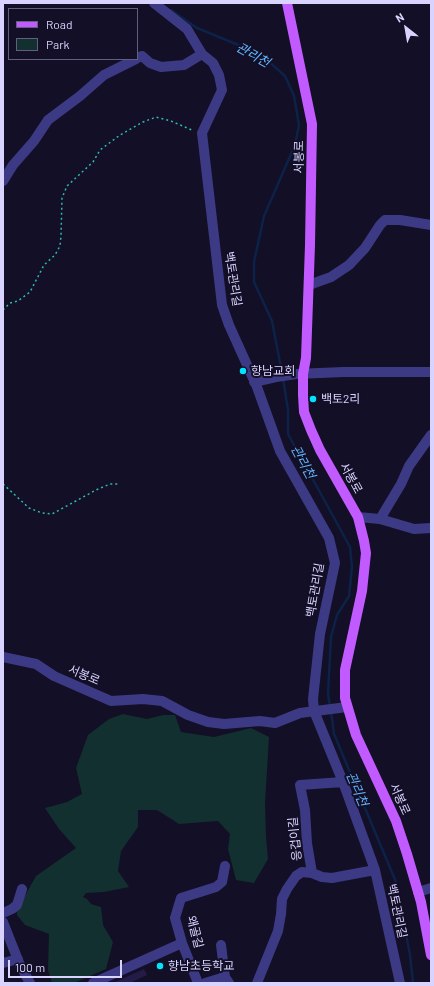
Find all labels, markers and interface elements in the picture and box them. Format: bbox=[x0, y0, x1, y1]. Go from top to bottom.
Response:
legend bbox=[8, 8, 138, 60]
north arrow bbox=[386, 8, 426, 48]
text: N bbox=[393, 10, 406, 25]
text: Road bbox=[46, 17, 73, 31]
text: Park bbox=[46, 37, 70, 51]
water label: 관리천 bbox=[234, 39, 272, 71]
street label: 서봉로 bbox=[292, 140, 306, 174]
street label: 백토관리길 bbox=[222, 251, 244, 307]
place label: 향남교회 bbox=[251, 364, 295, 378]
marker: 향남교회 bbox=[238, 366, 248, 376]
place label: 백토2리 bbox=[321, 392, 361, 406]
marker: 백토2리 bbox=[308, 394, 318, 404]
water label: 관리천 bbox=[288, 442, 318, 482]
street label: 서봉로 bbox=[337, 460, 365, 496]
street label: 백토관리길 bbox=[303, 562, 327, 618]
street label: 서봉로 bbox=[66, 662, 102, 688]
water label: 관리천 bbox=[343, 769, 371, 809]
street label: 서봉로 bbox=[387, 781, 413, 817]
street label: 응겁이길 bbox=[286, 816, 304, 862]
street label: 백토관리길 bbox=[384, 883, 410, 939]
street label: 왜골길 bbox=[184, 914, 206, 950]
scale bar bbox=[10, 952, 124, 978]
place label: 향남초등학교 bbox=[168, 959, 234, 973]
text: 100 m bbox=[15, 960, 45, 974]
marker: 향남초등학교 bbox=[155, 961, 165, 971]

